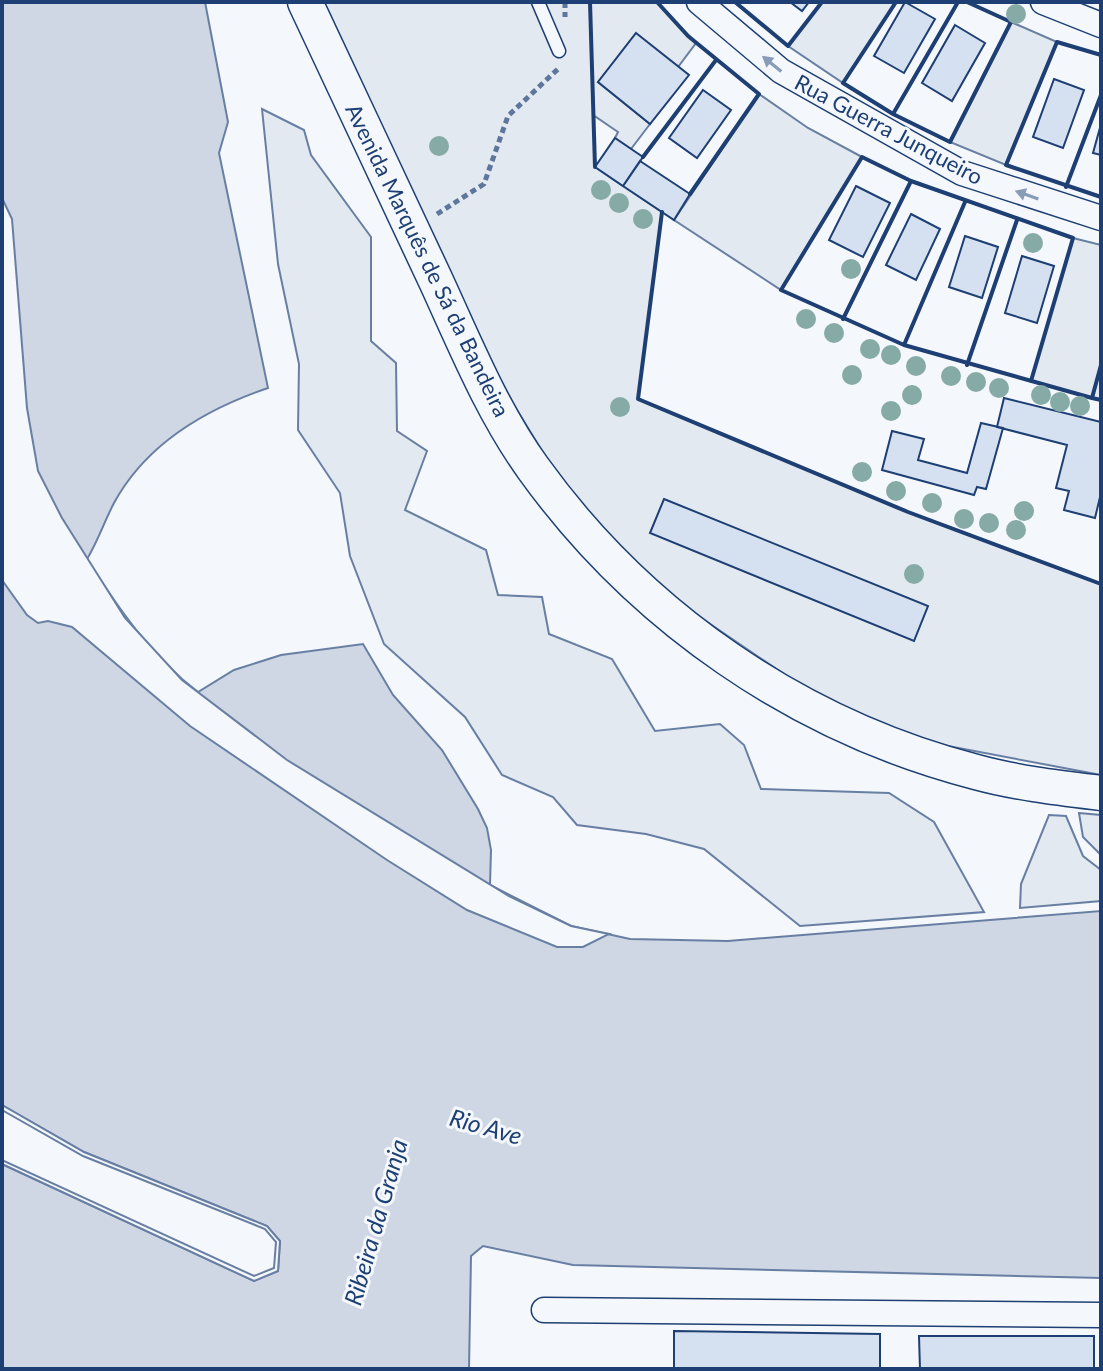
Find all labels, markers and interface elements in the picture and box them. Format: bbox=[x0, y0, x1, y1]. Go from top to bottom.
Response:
one-way arrow bbox=[762, 56, 782, 72]
street label: Rua Guerra Junqueiro bbox=[791, 68, 987, 190]
street label: Avenida Marquês de Sá da Bandeira bbox=[340, 99, 516, 421]
one-way arrow bbox=[1014, 189, 1038, 201]
water label: Rio Ave bbox=[447, 1102, 525, 1150]
water label: Ribeira da Granja bbox=[337, 1136, 413, 1308]

